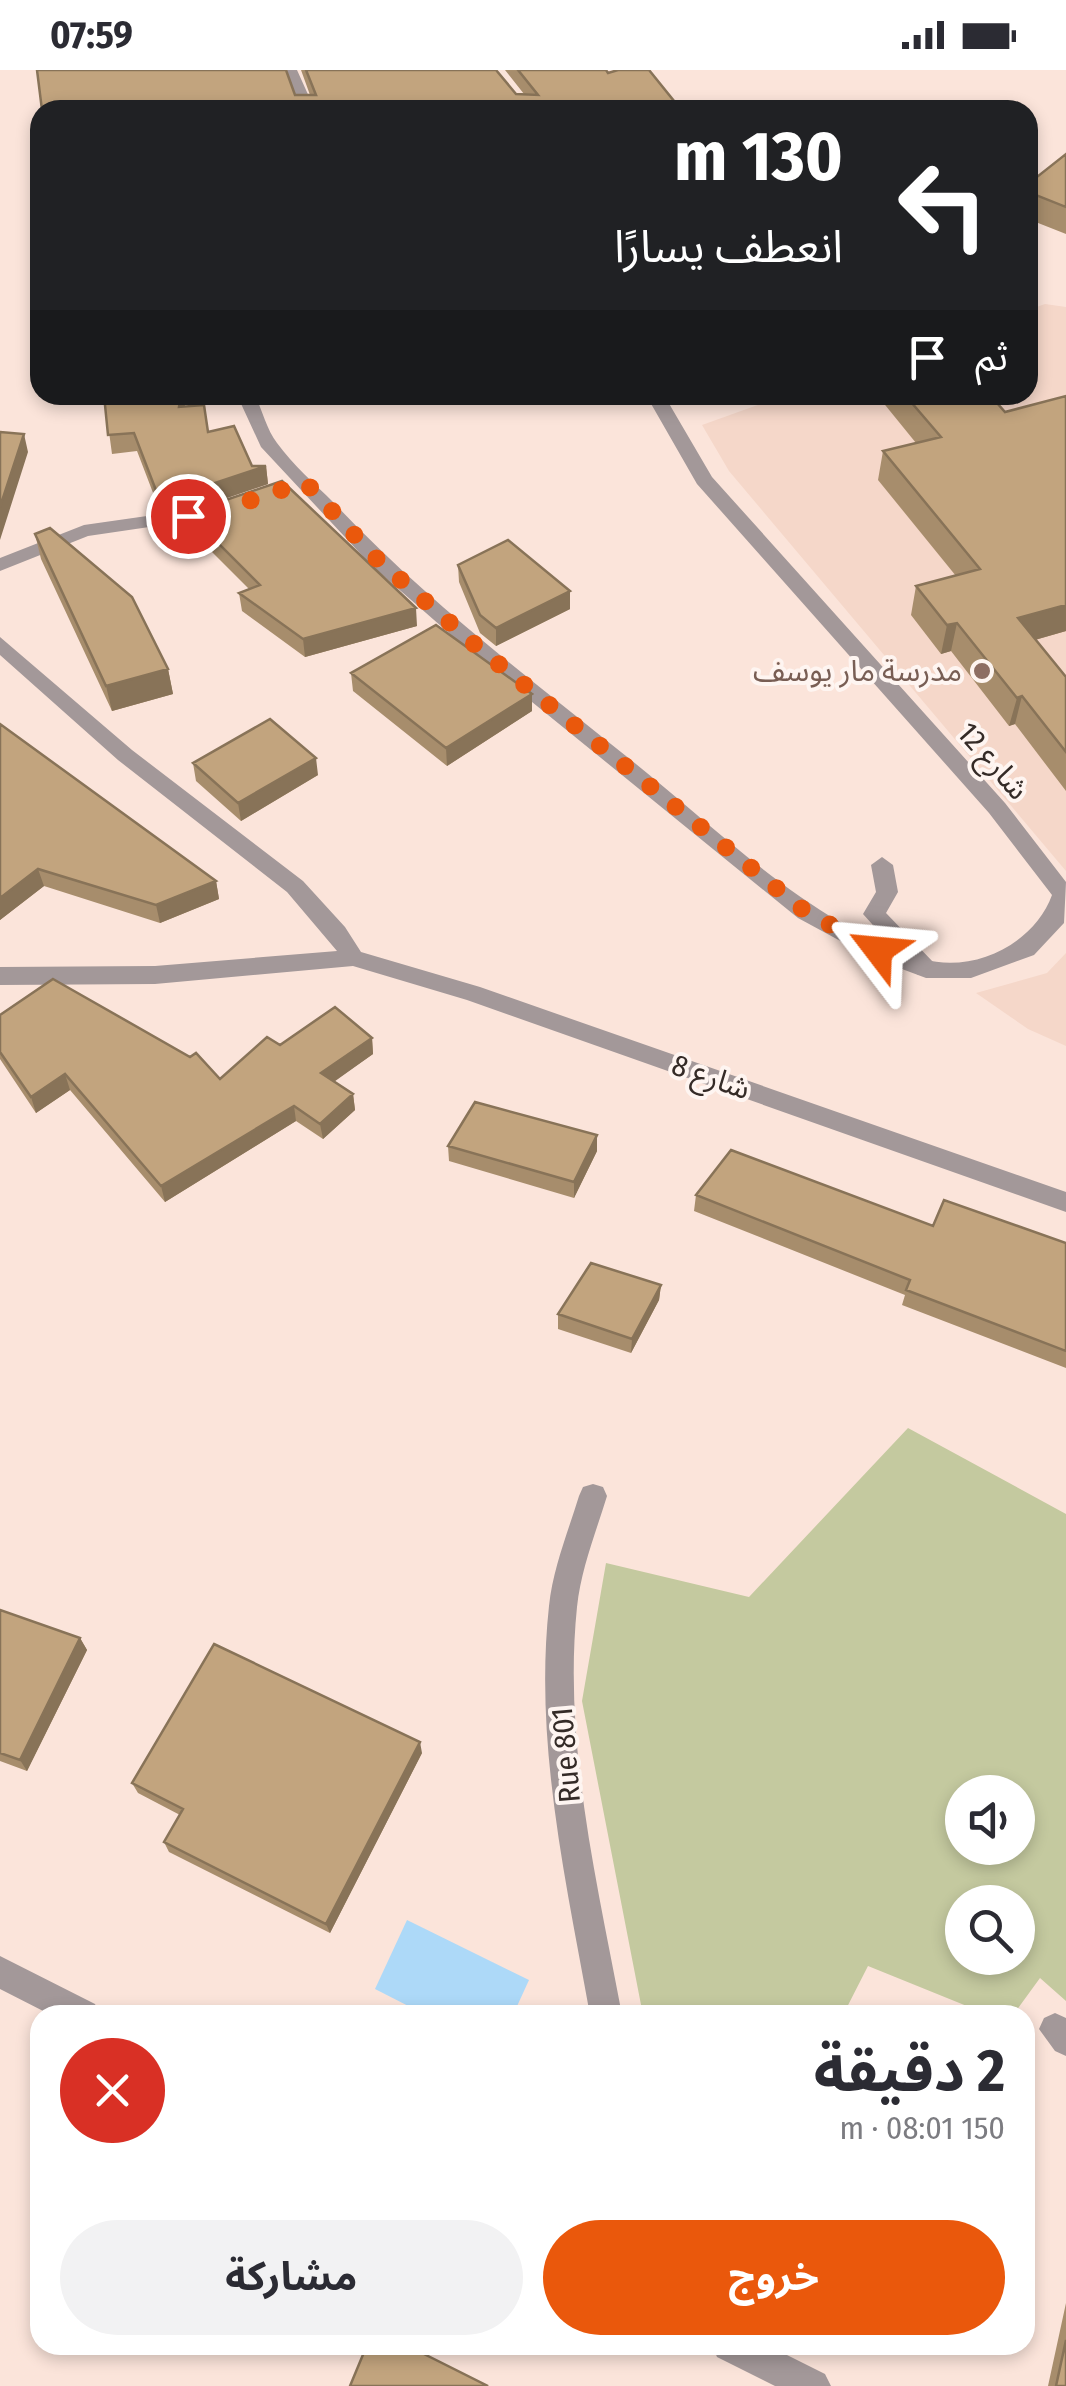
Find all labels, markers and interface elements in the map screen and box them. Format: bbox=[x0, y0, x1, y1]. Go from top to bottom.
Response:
text: 07:59 bbox=[50, 12, 133, 58]
text: 130 m bbox=[674, 115, 843, 199]
icon: left bbox=[878, 140, 1008, 270]
text: انعطف يسارًا bbox=[614, 220, 843, 274]
icon: arrive bbox=[900, 330, 955, 385]
text: ثم bbox=[975, 334, 1008, 380]
pin bbox=[146, 474, 231, 559]
icon: arrive bbox=[161, 489, 216, 544]
place label: مدرسة مار يوسف bbox=[753, 653, 962, 689]
marker: مدرسة مار يوسف bbox=[971, 660, 993, 682]
street label: شارع 12 bbox=[947, 715, 1036, 810]
position arrow bbox=[826, 898, 930, 1002]
street label: شارع 8 bbox=[666, 1047, 755, 1111]
street label: Rue 801 bbox=[544, 1706, 588, 1804]
map controls bbox=[945, 1775, 1035, 1975]
button: sound bbox=[945, 1775, 1035, 1865]
button: search bbox=[945, 1885, 1035, 1975]
text: 2 دقيقة bbox=[814, 2035, 1005, 2107]
button: close bbox=[60, 2038, 165, 2143]
text: 150 m · 08:01 bbox=[839, 2109, 1005, 2147]
button: مشاركة bbox=[60, 2220, 523, 2335]
button: خروج bbox=[543, 2220, 1005, 2335]

